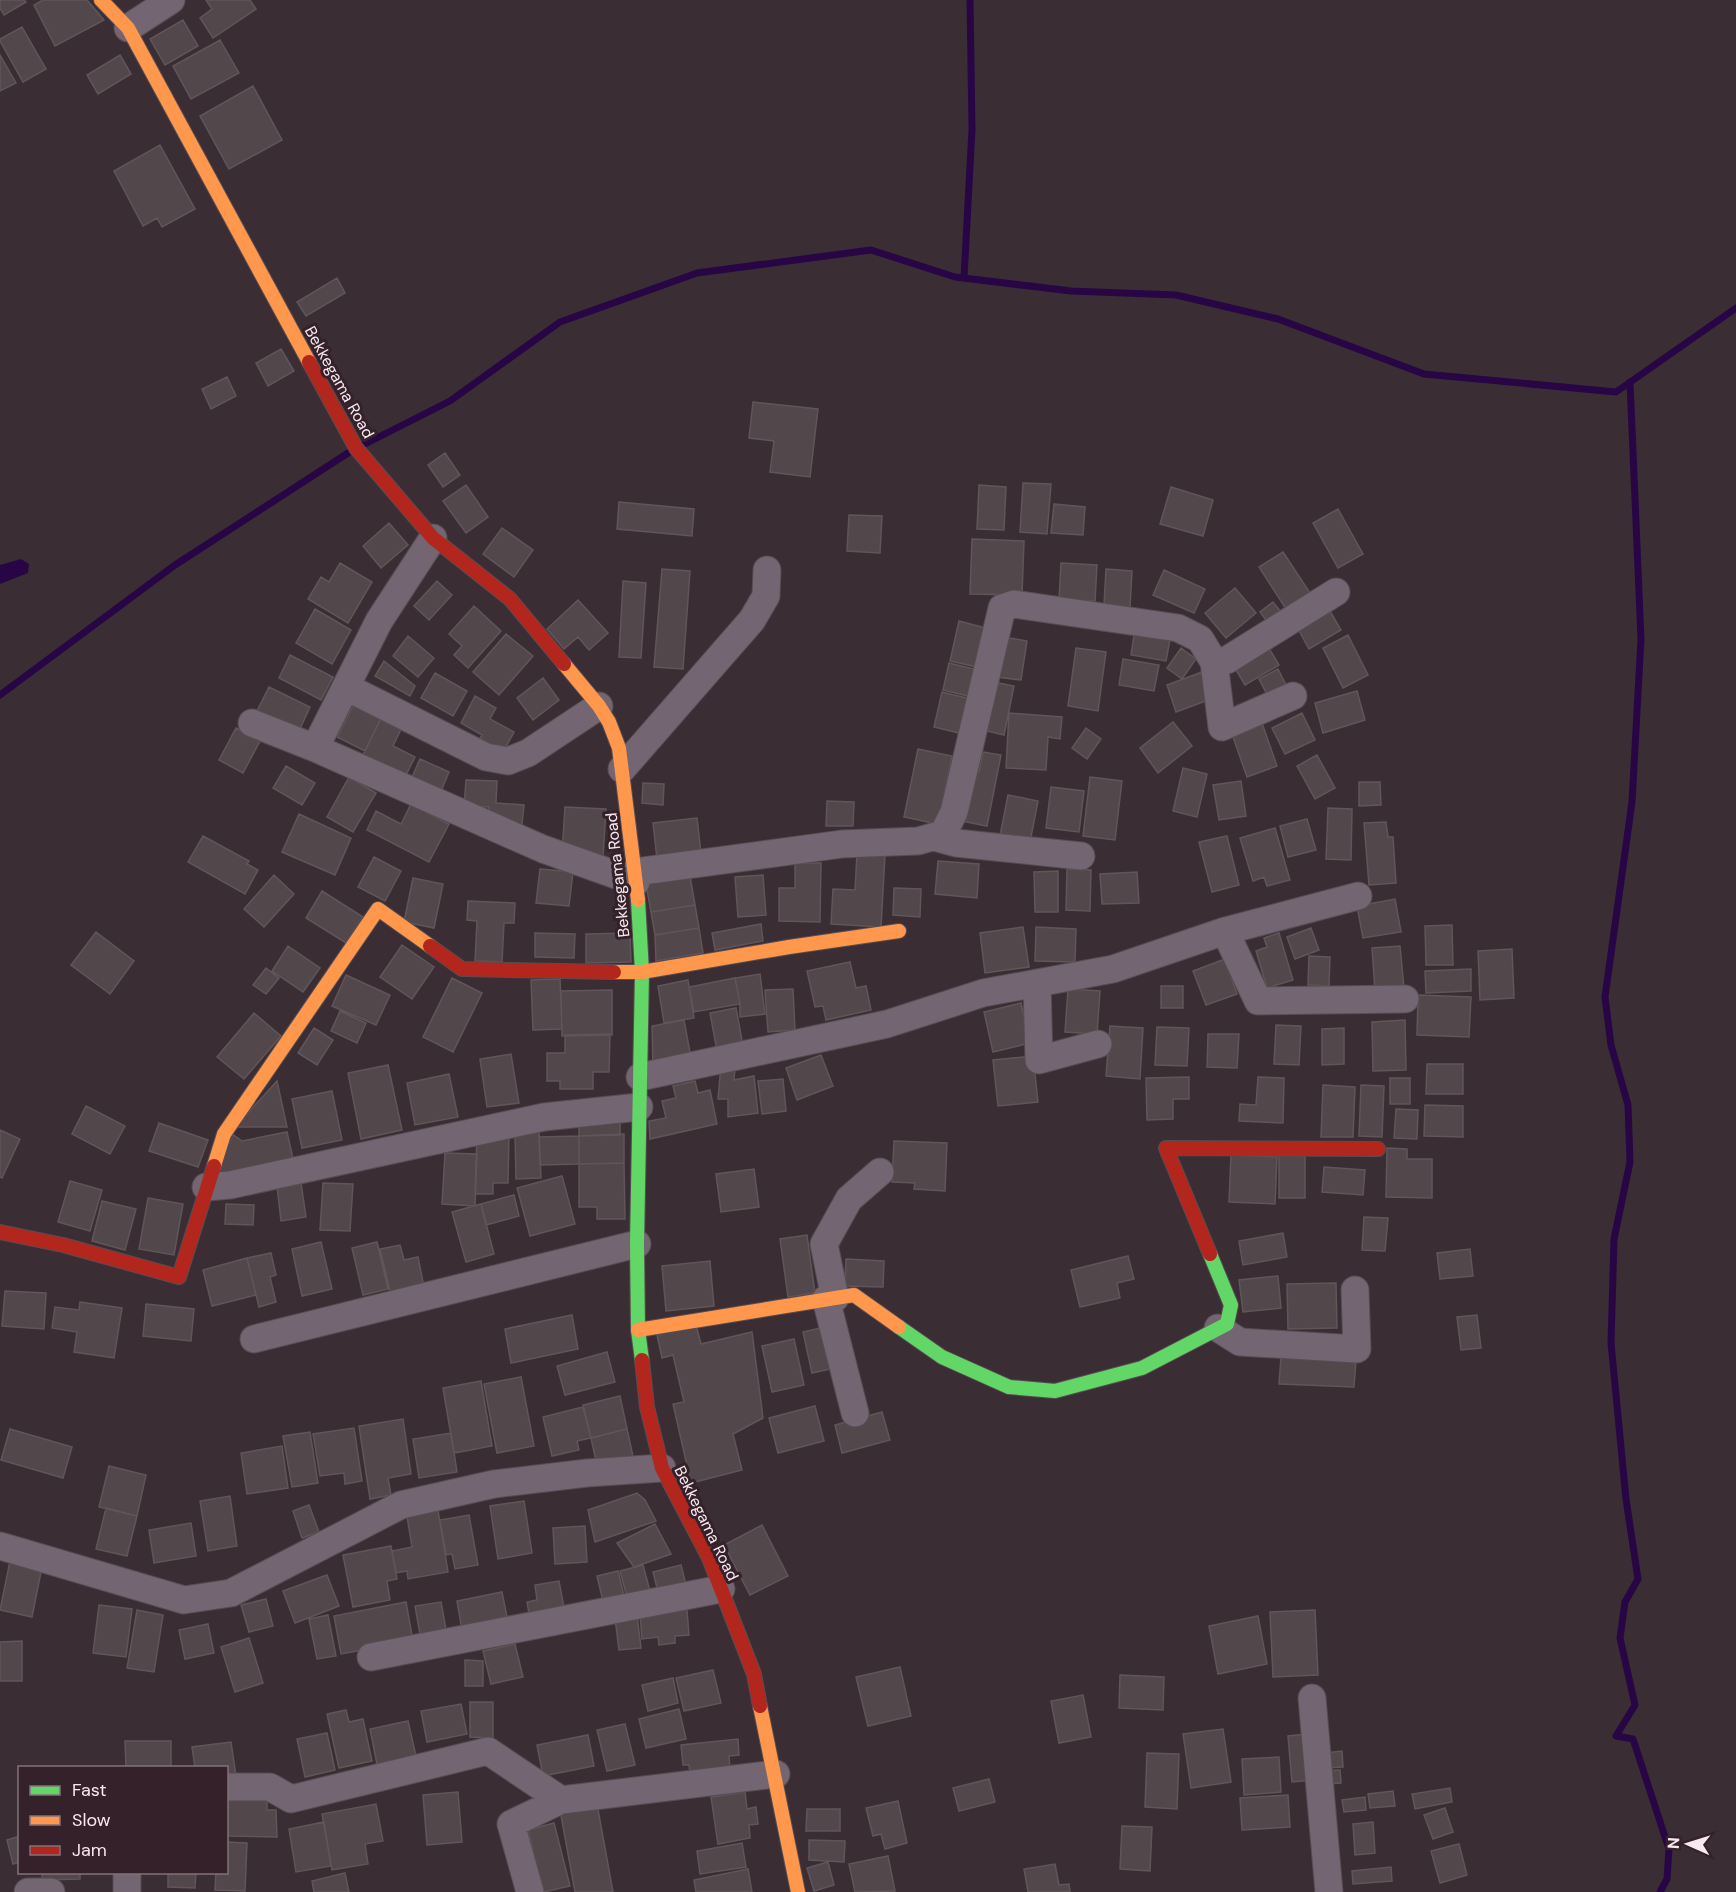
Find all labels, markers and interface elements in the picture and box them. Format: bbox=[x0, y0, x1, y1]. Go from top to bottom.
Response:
street label: Bekkegama Road bbox=[300, 322, 379, 442]
street label: Bekkegama Road bbox=[600, 811, 634, 938]
street label: Bekkegama Road bbox=[670, 1462, 743, 1584]
legend bbox=[18, 1766, 228, 1874]
text: Fast bbox=[72, 1778, 107, 1802]
text: Slow bbox=[72, 1808, 111, 1832]
north arrow bbox=[1658, 1814, 1718, 1874]
text: N bbox=[1663, 1837, 1684, 1850]
text: Jam bbox=[72, 1838, 107, 1862]

